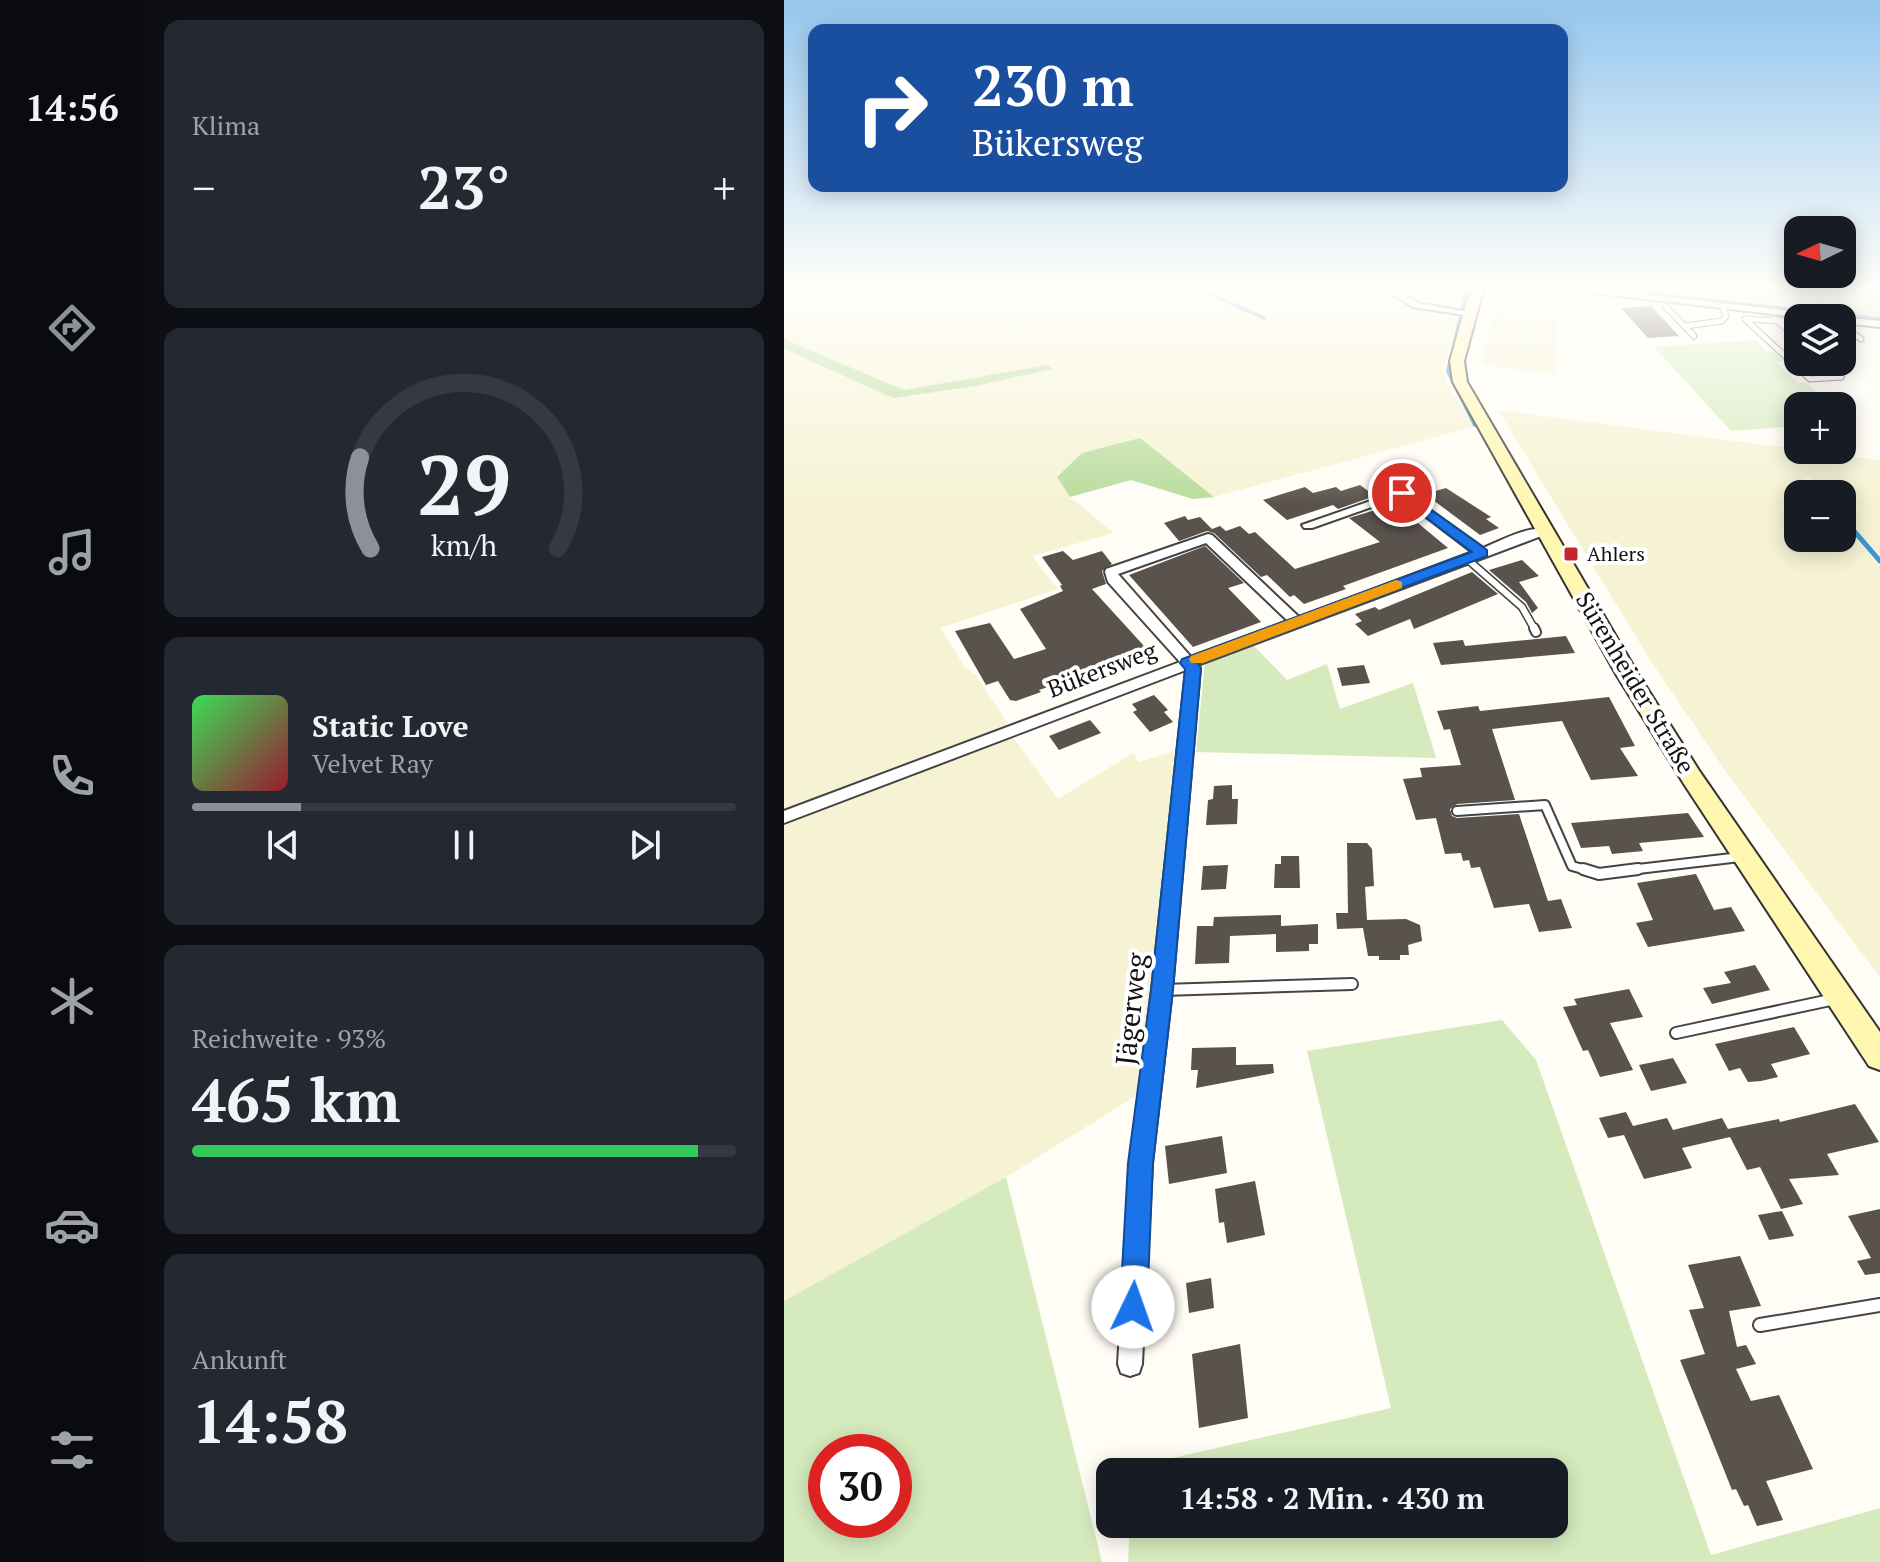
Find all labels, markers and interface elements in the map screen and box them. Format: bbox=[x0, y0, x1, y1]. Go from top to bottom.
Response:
text: 230 m bbox=[972, 48, 1134, 122]
icon: right bbox=[840, 56, 944, 160]
text: 14:56 bbox=[25, 84, 119, 131]
text: Klima bbox=[192, 108, 260, 142]
text: Bükersweg bbox=[972, 119, 1143, 166]
text: 23° bbox=[418, 147, 510, 226]
text: − bbox=[192, 158, 215, 217]
text: + bbox=[713, 158, 736, 217]
north arrow bbox=[1784, 216, 1856, 288]
map controls bbox=[1784, 216, 1856, 552]
icon: directions bbox=[44, 300, 100, 356]
button: layers bbox=[1784, 304, 1856, 376]
button: + bbox=[1784, 392, 1856, 464]
text: 29 bbox=[417, 428, 511, 538]
pin bbox=[1368, 459, 1436, 527]
icon: arrive bbox=[1380, 471, 1424, 515]
button: − bbox=[1784, 480, 1856, 552]
icon: music bbox=[44, 524, 100, 580]
text: km/h bbox=[431, 526, 497, 564]
place label: Ahlers bbox=[1587, 540, 1645, 567]
marker: Ahlers bbox=[1562, 545, 1580, 563]
street label: Sürenheider Straße bbox=[1569, 586, 1703, 779]
street label: Bükersweg bbox=[1043, 634, 1161, 704]
text: Static Love bbox=[312, 706, 469, 746]
text: Velvet Ray bbox=[312, 746, 433, 780]
icon: phone bbox=[44, 748, 100, 804]
icon: previous bbox=[261, 823, 305, 867]
icon: pause bbox=[442, 823, 486, 867]
icon: next bbox=[623, 823, 667, 867]
street label: Jägerweg bbox=[1106, 950, 1155, 1067]
icon: climate bbox=[44, 973, 100, 1029]
text: Reichweite · 93% bbox=[192, 1021, 386, 1055]
text: 465 km bbox=[192, 1060, 400, 1139]
icon: car bbox=[44, 1197, 100, 1253]
position arrow bbox=[1091, 1265, 1175, 1349]
text: Ankunft bbox=[192, 1342, 287, 1376]
text: 14:58 bbox=[192, 1381, 348, 1460]
icon: filters bbox=[44, 1422, 100, 1478]
speed limit sign: 30 bbox=[808, 1434, 912, 1538]
text: 14:58 · 2 Min. · 430 m bbox=[1180, 1478, 1484, 1518]

